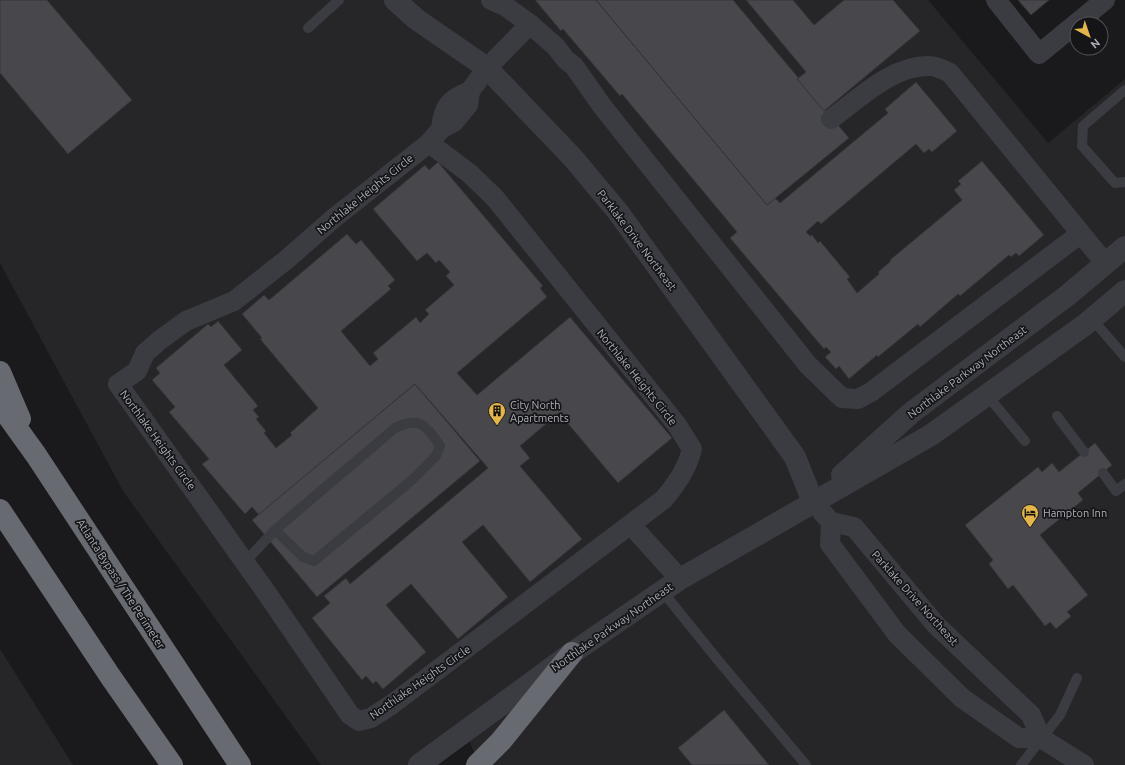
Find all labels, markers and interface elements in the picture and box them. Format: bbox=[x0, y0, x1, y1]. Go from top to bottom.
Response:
north arrow bbox=[1069, 16, 1109, 56]
text: N bbox=[1088, 36, 1102, 51]
street label: Northlake Heights Circle bbox=[315, 152, 415, 236]
street label: Parklake Drive Northeast bbox=[595, 187, 679, 293]
street label: Northlake Parkway Northeast bbox=[905, 323, 1029, 421]
street label: Northlake Heights Circle bbox=[595, 327, 679, 427]
street label: Northlake Heights Circle bbox=[118, 388, 198, 492]
place label: City North Apartments bbox=[510, 399, 569, 424]
building icon: City North Apartments bbox=[487, 401, 507, 426]
hotel icon: Hampton Inn bbox=[1020, 503, 1040, 528]
place label: Hampton Inn bbox=[1043, 507, 1107, 519]
street label: Atlanta Bypass / The Perimeter bbox=[75, 517, 168, 652]
street label: Parklake Drive Northeast bbox=[869, 548, 961, 648]
street label: Northlake Parkway Northeast bbox=[549, 580, 676, 674]
street label: Northlake Heights Circle bbox=[367, 643, 473, 721]

